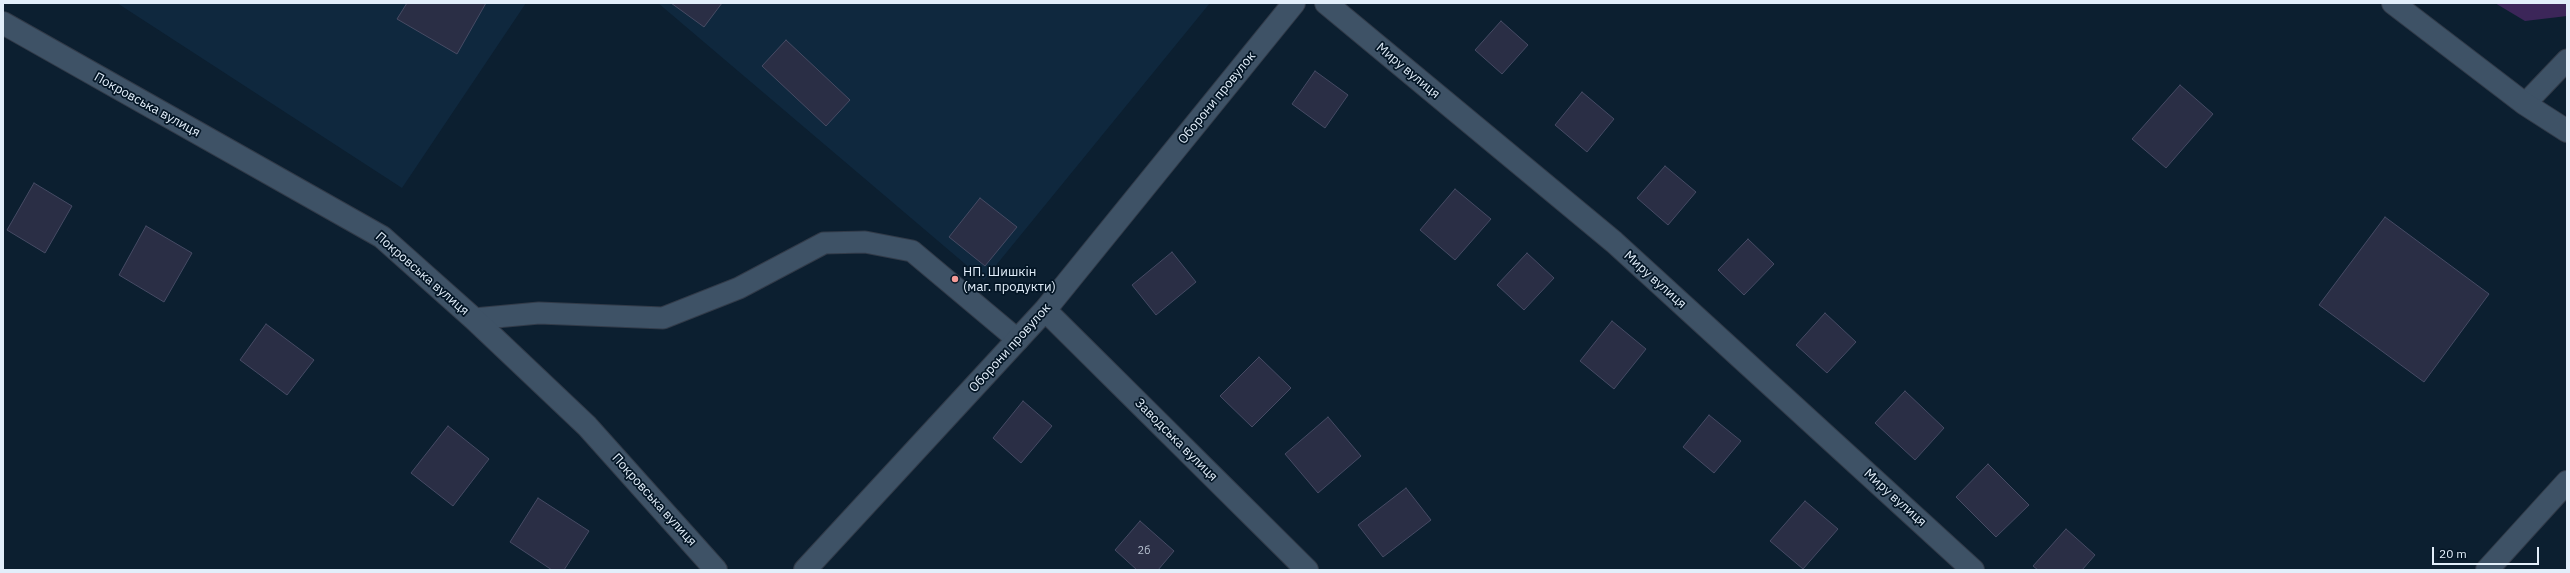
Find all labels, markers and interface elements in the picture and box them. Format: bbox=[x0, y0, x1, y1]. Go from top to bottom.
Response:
street label: Миру вулиця bbox=[1373, 40, 1443, 102]
street label: Оборони провулок bbox=[1175, 49, 1259, 147]
street label: Покровська вулиця bbox=[91, 69, 203, 141]
street label: Покровська вулиця bbox=[372, 229, 472, 319]
street label: Миру вулиця bbox=[1621, 248, 1689, 312]
place label: НП. Шишкін (маг. продукти) bbox=[963, 264, 1056, 295]
marker: НП. Шишкін (маг. продукти) bbox=[950, 274, 960, 284]
street label: Оборони провулок bbox=[966, 300, 1054, 396]
street label: Заводська вулиця bbox=[1131, 395, 1221, 485]
street label: Покровська вулиця bbox=[608, 451, 700, 549]
street label: Миру вулиця bbox=[1861, 466, 1929, 530]
scale bar bbox=[2434, 539, 2541, 565]
house number: 2б bbox=[1138, 544, 1150, 558]
text: 20 m bbox=[2439, 546, 2467, 561]

